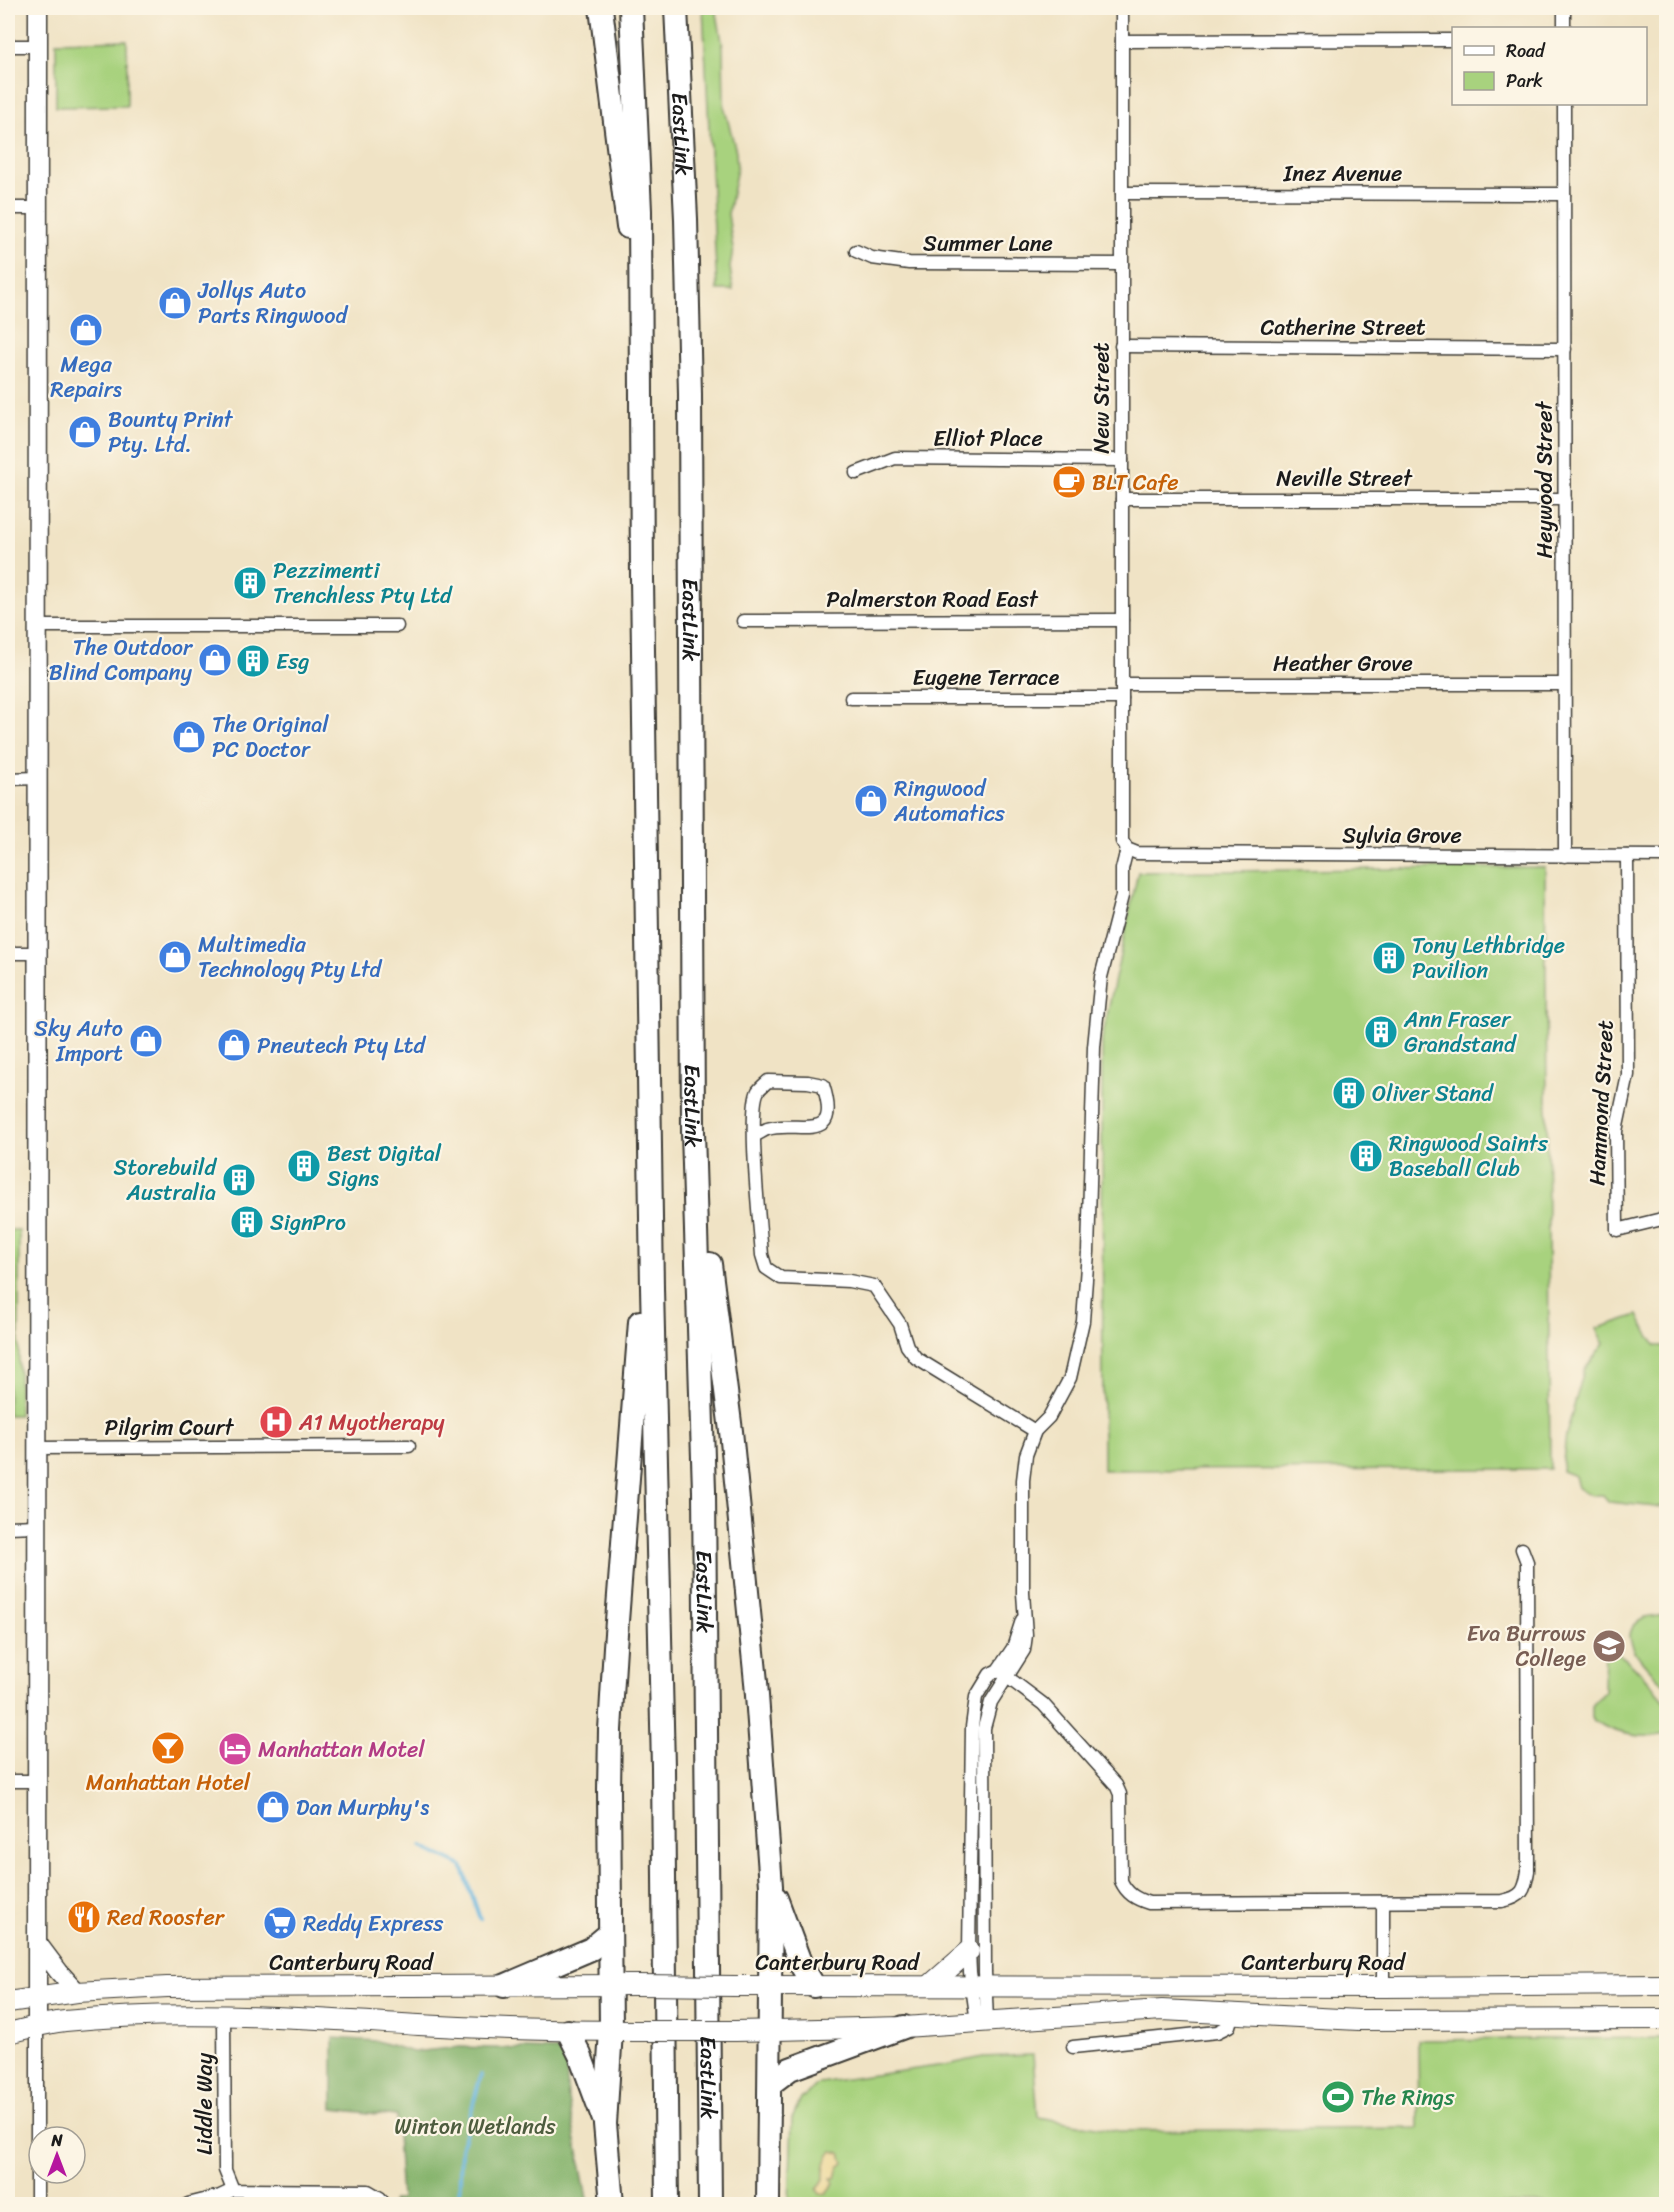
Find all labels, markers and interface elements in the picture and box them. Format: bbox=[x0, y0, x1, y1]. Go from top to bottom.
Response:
legend bbox=[1452, 27, 1647, 105]
text: Road bbox=[1506, 35, 1546, 67]
text: Park bbox=[1506, 65, 1543, 97]
street label: EastLink bbox=[661, 92, 703, 177]
street label: Inez Avenue bbox=[1283, 154, 1402, 193]
street label: Summer Lane bbox=[923, 224, 1053, 263]
place label: Jollys Auto Parts Ringwood bbox=[197, 271, 348, 335]
shop icon: Jollys Auto Parts Ringwood bbox=[157, 285, 193, 321]
street label: Catherine Street bbox=[1260, 308, 1426, 347]
shop icon: Mega Repairs bbox=[68, 312, 104, 348]
street label: New Street bbox=[1082, 342, 1121, 454]
place label: Mega Repairs bbox=[50, 345, 122, 409]
place label: Bounty Print Pty. Ltd. bbox=[108, 400, 234, 464]
street label: Heywood Street bbox=[1525, 400, 1564, 558]
shop icon: Bounty Print Pty. Ltd. bbox=[67, 414, 103, 450]
street label: Elliot Place bbox=[933, 419, 1043, 458]
street label: Neville Street bbox=[1276, 459, 1413, 498]
place label: BLT Cafe bbox=[1092, 463, 1179, 502]
cafe icon: BLT Cafe bbox=[1051, 464, 1087, 500]
place label: Pezzimenti Trenchless Pty Ltd bbox=[273, 551, 453, 615]
building icon: Pezzimenti Trenchless Pty Ltd bbox=[232, 565, 268, 601]
street label: EastLink bbox=[671, 578, 711, 662]
street label: Palmerston Road East bbox=[826, 580, 1039, 619]
place label: The Outdoor Blind Company bbox=[49, 628, 194, 692]
shop icon: The Outdoor Blind Company bbox=[197, 642, 233, 678]
place label: Esg bbox=[276, 642, 309, 681]
building icon: Esg bbox=[235, 643, 271, 679]
street label: Heather Grove bbox=[1273, 644, 1413, 683]
street label: Eugene Terrace bbox=[913, 658, 1060, 697]
place label: The Original PC Doctor bbox=[212, 705, 329, 769]
shop icon: The Original PC Doctor bbox=[171, 719, 207, 755]
place label: Ringwood Automatics bbox=[893, 769, 1006, 833]
shop icon: Ringwood Automatics bbox=[853, 783, 889, 819]
street label: Sylvia Grove bbox=[1342, 816, 1462, 855]
place label: Multimedia Technology Pty Ltd bbox=[198, 925, 383, 989]
place label: Tony Lethbridge Pavilion bbox=[1412, 926, 1565, 990]
shop icon: Multimedia Technology Pty Ltd bbox=[157, 939, 193, 975]
building icon: Tony Lethbridge Pavilion bbox=[1371, 940, 1407, 976]
place label: Ann Fraser Grandstand bbox=[1403, 1000, 1517, 1064]
place label: Sky Auto Import bbox=[34, 1009, 123, 1073]
building icon: Ann Fraser Grandstand bbox=[1363, 1014, 1399, 1050]
street label: Hammond Street bbox=[1577, 1019, 1625, 1187]
shop icon: Sky Auto Import bbox=[128, 1023, 164, 1059]
place label: Pneutech Pty Ltd bbox=[257, 1026, 426, 1065]
shop icon: Pneutech Pty Ltd bbox=[216, 1027, 252, 1063]
street label: EastLink bbox=[673, 1064, 713, 1148]
place label: Oliver Stand bbox=[1372, 1074, 1494, 1113]
building icon: Oliver Stand bbox=[1331, 1075, 1367, 1111]
place label: Ringwood Saints Baseball Club bbox=[1389, 1124, 1549, 1188]
place label: Best Digital Signs bbox=[327, 1134, 442, 1198]
building icon: Ringwood Saints Baseball Club bbox=[1348, 1138, 1384, 1174]
place label: Storebuild Australia bbox=[114, 1148, 217, 1212]
building icon: Best Digital Signs bbox=[286, 1148, 322, 1184]
building icon: Storebuild Australia bbox=[221, 1162, 257, 1198]
place label: SignPro bbox=[270, 1203, 346, 1242]
building icon: SignPro bbox=[229, 1204, 265, 1240]
place label: A1 Myotherapy bbox=[298, 1403, 445, 1442]
hospital icon: A1 Myotherapy bbox=[258, 1404, 294, 1440]
street label: Pilgrim Court bbox=[105, 1408, 235, 1447]
street label: EastLink bbox=[685, 1550, 725, 1633]
place label: Eva Burrows College bbox=[1467, 1614, 1587, 1678]
school or university icon: Eva Burrows College bbox=[1591, 1628, 1627, 1664]
bar icon: Manhattan Hotel bbox=[150, 1730, 186, 1766]
place label: Manhattan Motel bbox=[258, 1730, 425, 1769]
hotel icon: Manhattan Motel bbox=[217, 1731, 253, 1767]
place label: Manhattan Hotel bbox=[86, 1763, 251, 1802]
place label: Dan Murphy's bbox=[296, 1788, 429, 1827]
shop icon: Dan Murphy's bbox=[255, 1789, 291, 1825]
place label: Red Rooster bbox=[107, 1898, 226, 1937]
restaurant icon: Red Rooster bbox=[66, 1899, 102, 1935]
place label: Reddy Express bbox=[303, 1904, 444, 1943]
supermarket icon: Reddy Express bbox=[262, 1905, 298, 1941]
street label: Canterbury Road bbox=[269, 1943, 434, 1982]
street label: Canterbury Road bbox=[755, 1943, 920, 1982]
street label: Canterbury Road bbox=[1241, 1943, 1406, 1982]
street label: EastLink bbox=[689, 2036, 729, 2119]
street label: Liddle Way bbox=[185, 2052, 224, 2155]
place label: The Rings bbox=[1361, 2078, 1455, 2117]
sports icon: The Rings bbox=[1320, 2079, 1356, 2115]
park label: Winton Wetlands bbox=[394, 2107, 557, 2146]
north arrow bbox=[27, 2125, 87, 2185]
text: N bbox=[50, 2126, 63, 2155]

